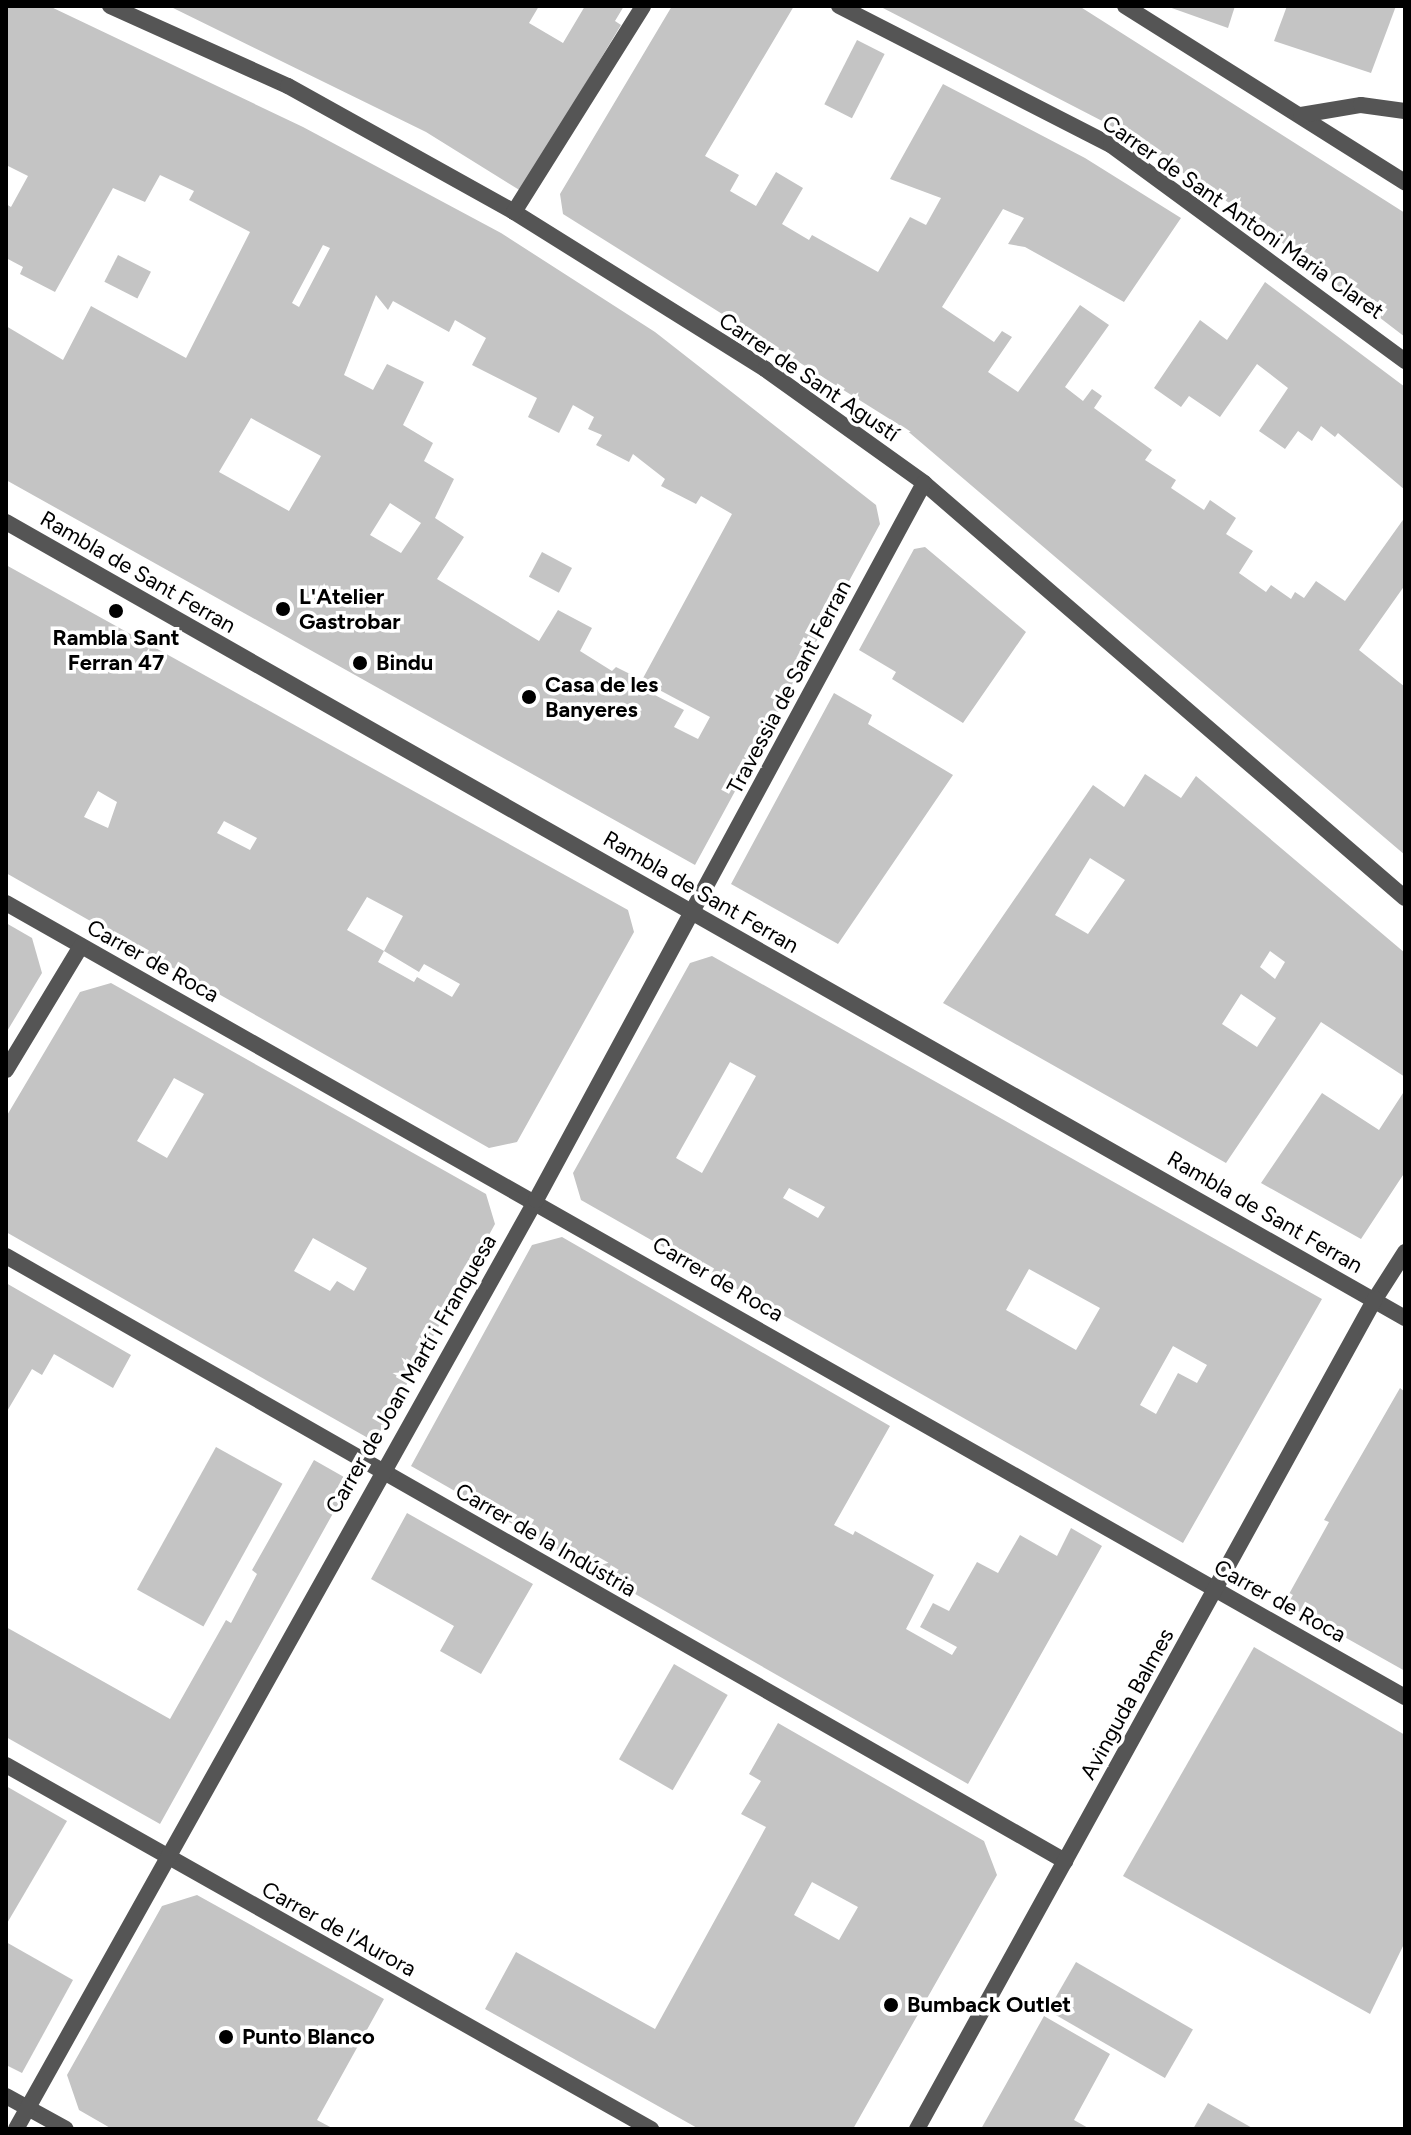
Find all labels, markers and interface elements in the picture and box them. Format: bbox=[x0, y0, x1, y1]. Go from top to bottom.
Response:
street label: Carrer de Sant Antoni Maria Claret bbox=[1097, 109, 1389, 325]
street label: Carrer de Sant Agustí bbox=[714, 307, 904, 447]
street label: Rambla de Sant Ferran bbox=[36, 505, 240, 639]
street label: Travessia de Sant Ferran bbox=[721, 576, 857, 798]
place label: L'Atelier Gastrobar bbox=[299, 583, 400, 634]
marker: L'Atelier Gastrobar bbox=[274, 600, 292, 618]
marker: Rambla Sant Ferran 47 bbox=[107, 602, 125, 620]
place label: Rambla Sant Ferran 47 bbox=[52, 624, 180, 676]
place label: Bindu bbox=[376, 650, 433, 676]
marker: Bindu bbox=[351, 654, 369, 672]
place label: Casa de les Banyeres bbox=[545, 671, 658, 722]
marker: Casa de les Banyeres bbox=[520, 688, 538, 706]
street label: Rambla de Sant Ferran bbox=[599, 825, 803, 959]
street label: Carrer de Roca bbox=[82, 914, 224, 1008]
street label: Rambla de Sant Ferran bbox=[1163, 1145, 1367, 1279]
street label: Carrer de Joan Martí i Franquesa bbox=[320, 1230, 502, 1518]
street label: Carrer de Roca bbox=[648, 1231, 788, 1327]
street label: Carrer de la Indústria bbox=[451, 1477, 641, 1603]
street label: Carrer de Roca bbox=[1209, 1554, 1351, 1648]
street label: Avinguda Balmes bbox=[1075, 1624, 1179, 1784]
street label: Carrer de l'Aurora bbox=[257, 1876, 421, 1982]
place label: Bumback Outlet bbox=[907, 1992, 1071, 2018]
marker: Bumback Outlet bbox=[882, 1996, 900, 2014]
place label: Punto Blanco bbox=[242, 2024, 375, 2050]
marker: Punto Blanco bbox=[217, 2028, 235, 2046]

